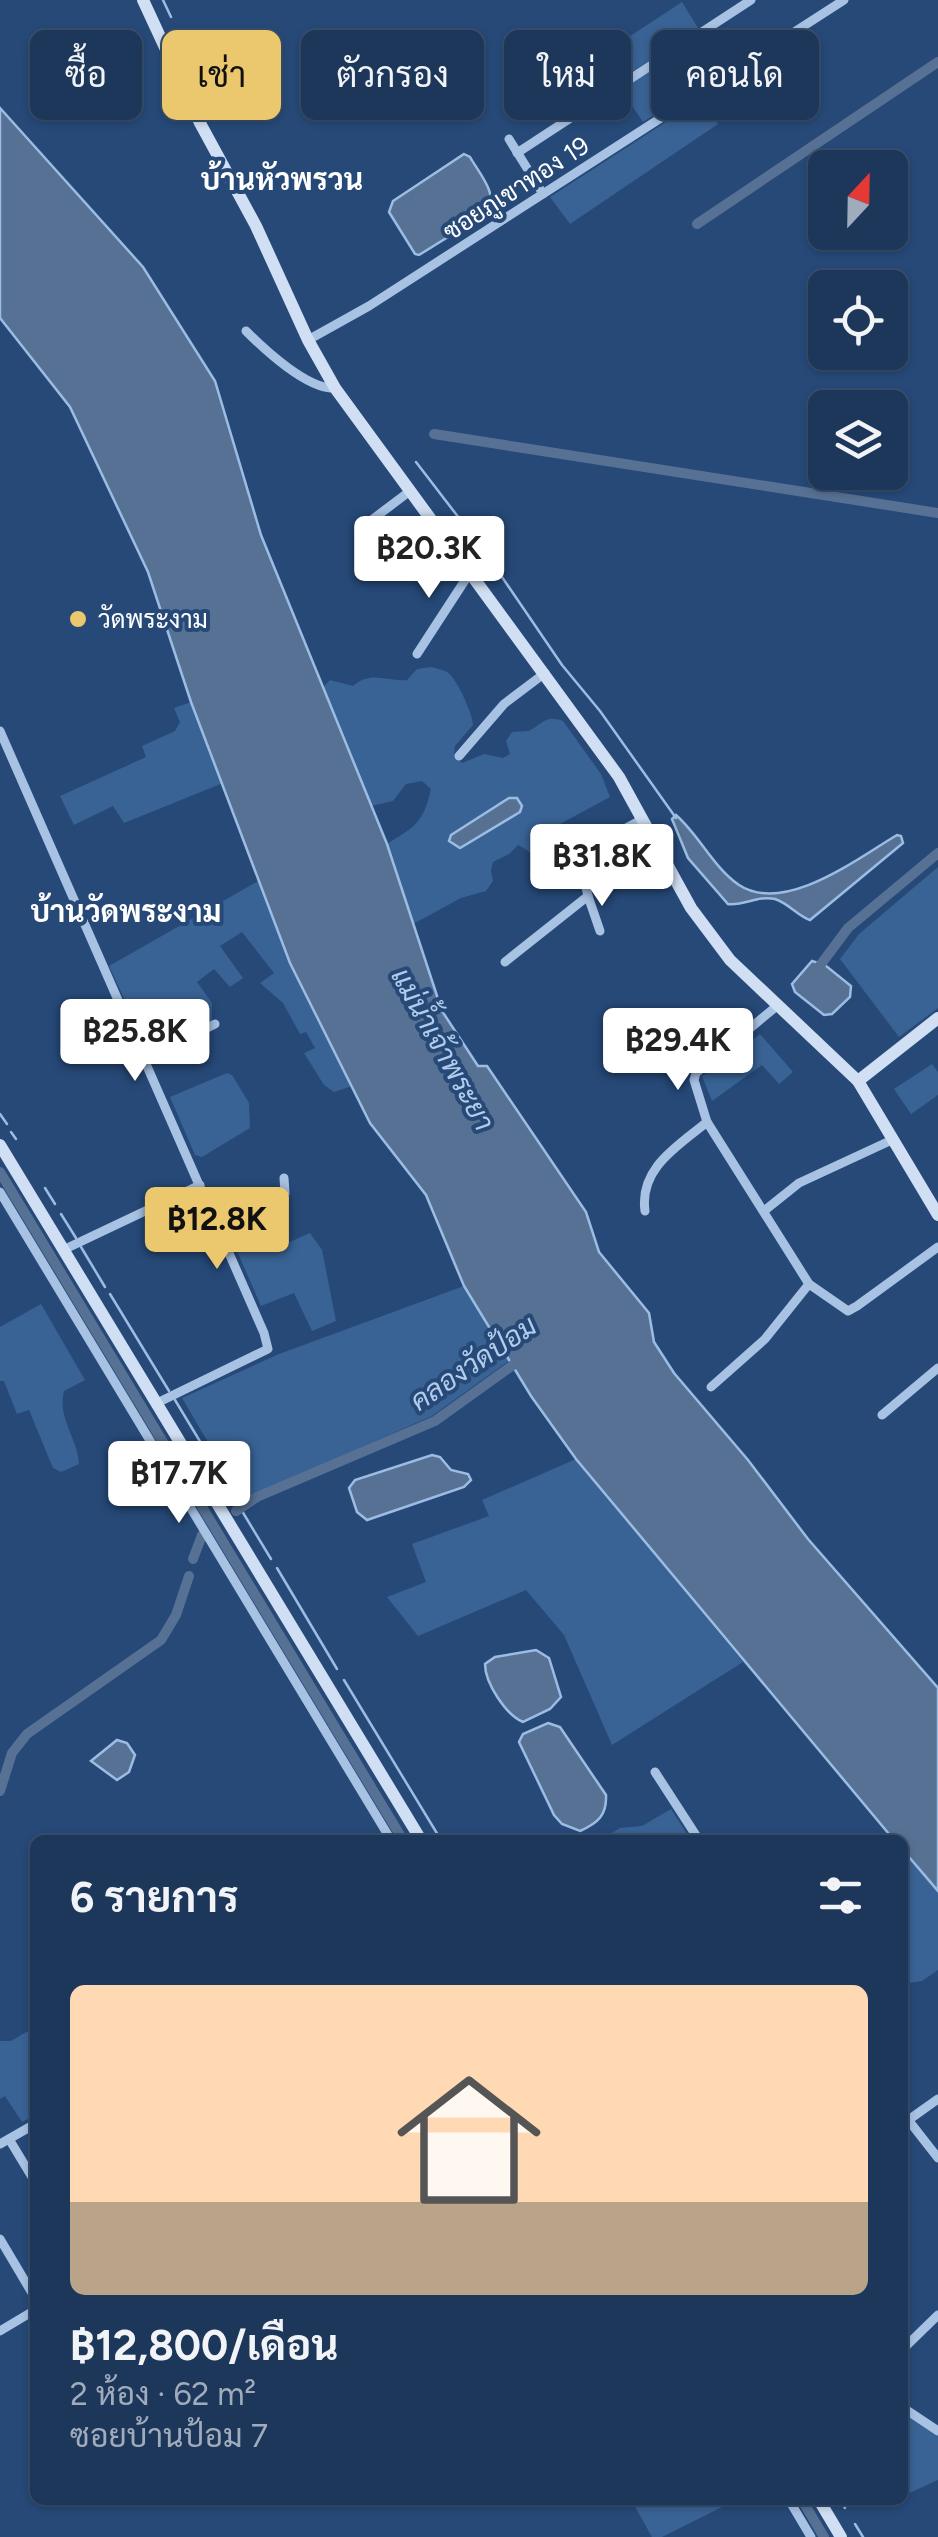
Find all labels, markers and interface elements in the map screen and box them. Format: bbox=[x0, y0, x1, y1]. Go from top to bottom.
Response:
chip: ซื้อ bbox=[30, 30, 142, 120]
chip: เช่า bbox=[162, 30, 281, 120]
chip: ตัวกรอง bbox=[301, 30, 484, 120]
chip: ใหม่ bbox=[504, 30, 631, 120]
chip: คอนโด bbox=[651, 30, 819, 120]
street label: ซอยภูเขาทอง 19 bbox=[438, 130, 596, 249]
north arrow bbox=[808, 150, 908, 250]
map controls bbox=[808, 150, 908, 490]
district label: บ้านหัวพรวน bbox=[201, 160, 363, 198]
button: locate bbox=[808, 270, 908, 370]
button: layers bbox=[808, 390, 908, 490]
pin: ฿20.3K bbox=[348, 516, 510, 601]
text: ฿20.3K bbox=[376, 529, 482, 567]
place label: วัดพระงาม bbox=[98, 603, 208, 634]
marker: วัดพระงาม bbox=[67, 608, 89, 630]
pin: ฿31.8K bbox=[521, 824, 683, 909]
text: ฿31.8K bbox=[552, 837, 652, 875]
district label: บ้านวัดพระงาม bbox=[30, 892, 222, 930]
water label: แม่น้ำเจ้าพระยา bbox=[384, 958, 508, 1136]
pin: ฿25.8K bbox=[54, 999, 216, 1084]
pin: ฿29.4K bbox=[597, 1008, 759, 1093]
text: ฿25.8K bbox=[82, 1012, 188, 1050]
text: ฿29.4K bbox=[625, 1021, 731, 1059]
pin: ฿12.8K bbox=[136, 1187, 298, 1272]
text: ฿12.8K bbox=[167, 1200, 267, 1238]
water label: คลองวัดป้อม bbox=[403, 1307, 543, 1418]
pin: ฿17.7K bbox=[98, 1441, 260, 1526]
text: ฿17.7K bbox=[130, 1454, 228, 1492]
icon: filters bbox=[813, 1868, 868, 1923]
text: 6 รายการ bbox=[70, 1872, 239, 1923]
icon: home bbox=[379, 2050, 559, 2230]
text: ฿12,800/เดือน bbox=[70, 2320, 338, 2371]
text: 2 ห้อง · 62 m² bbox=[70, 2375, 256, 2413]
text: ซอยบ้านป้อม 7 bbox=[70, 2417, 268, 2455]

